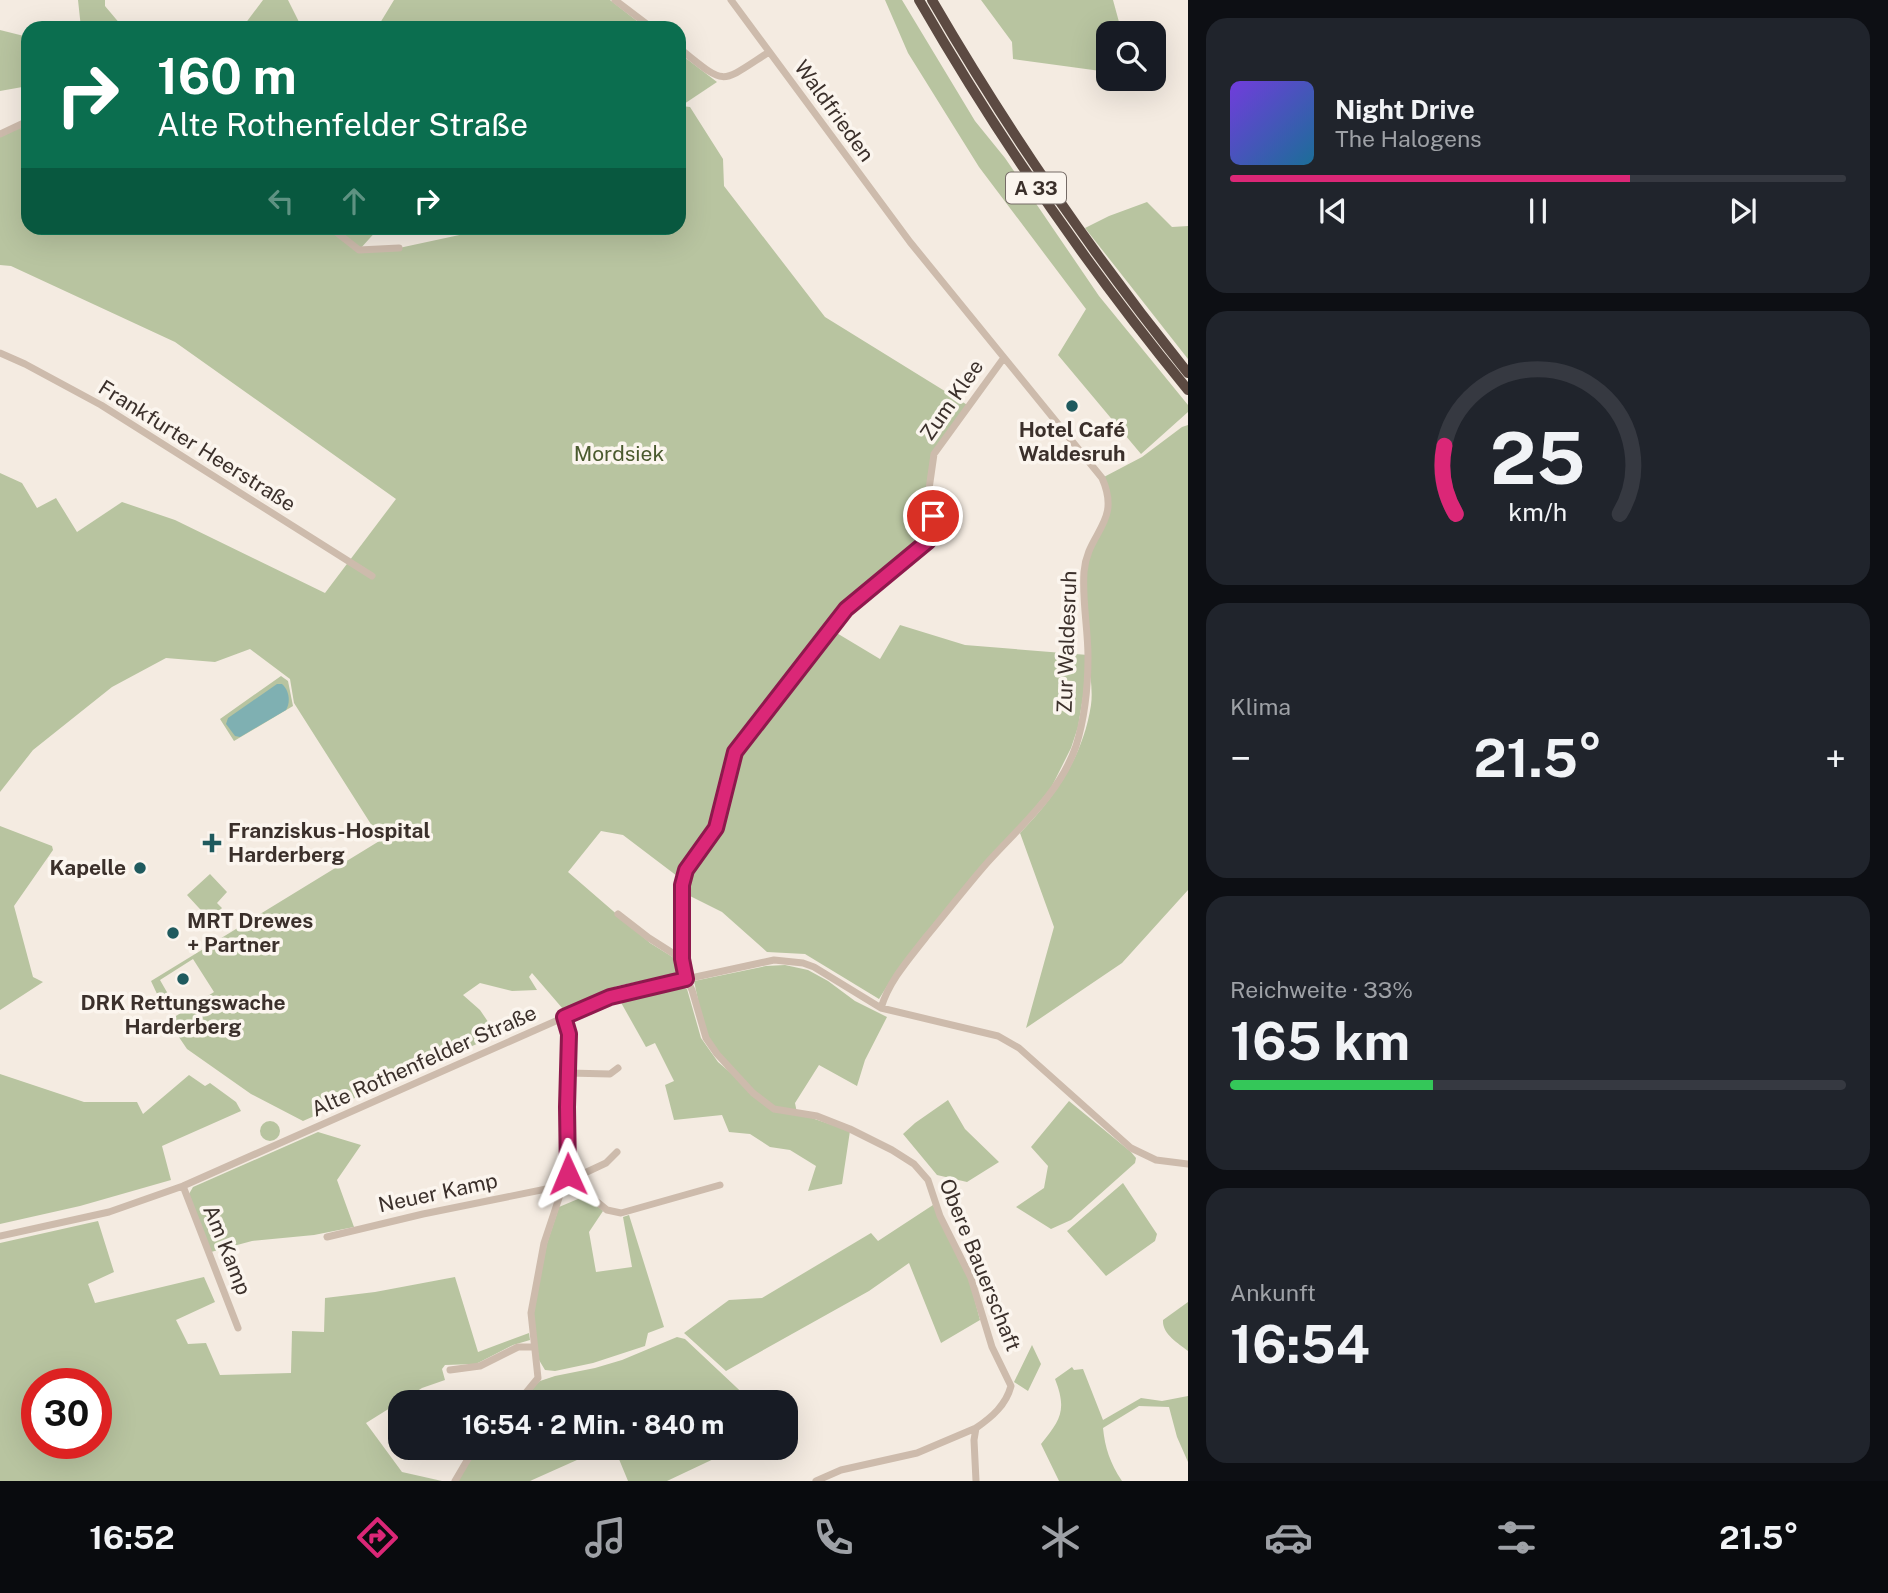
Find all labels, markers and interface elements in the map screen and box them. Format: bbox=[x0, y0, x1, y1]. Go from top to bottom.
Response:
map controls bbox=[1096, 21, 1166, 91]
button: search bbox=[1096, 21, 1166, 91]
text: 160 m bbox=[157, 47, 297, 105]
icon: right bbox=[42, 49, 133, 140]
street label: Waldfrieden bbox=[789, 55, 880, 166]
text: Night Drive bbox=[1335, 94, 1475, 125]
text: Alte Rothenfelder Straße bbox=[157, 106, 528, 143]
text: The Halogens bbox=[1335, 125, 1482, 152]
road number: A 33 bbox=[1006, 172, 1066, 204]
icon: left bbox=[262, 182, 300, 220]
icon: ahead bbox=[335, 182, 373, 220]
icon: right bbox=[408, 182, 446, 220]
icon: previous bbox=[1314, 192, 1352, 230]
icon: pause bbox=[1519, 192, 1557, 230]
icon: next bbox=[1724, 192, 1762, 230]
street label: Zum Klee bbox=[915, 355, 988, 445]
street label: Frankfurter Heerstraße bbox=[94, 375, 301, 517]
marker: Hotel Café Waldesruh bbox=[1064, 398, 1080, 414]
text: 25 bbox=[1490, 415, 1586, 500]
place label: Hotel Café Waldesruh bbox=[1019, 417, 1126, 466]
park label: Mordsiek bbox=[574, 441, 664, 466]
pin bbox=[903, 486, 963, 546]
icon: arrive bbox=[914, 497, 952, 535]
text: km/h bbox=[1509, 497, 1567, 527]
street label: Zur Waldesruh bbox=[1052, 570, 1081, 714]
text: Klima bbox=[1230, 693, 1291, 720]
text: 21.5° bbox=[1473, 728, 1603, 789]
text: − bbox=[1230, 736, 1251, 781]
text: + bbox=[1825, 736, 1846, 781]
place label: Franziskus-Hospital Harderberg bbox=[228, 818, 430, 867]
marker: Franziskus-Hospital Harderberg bbox=[202, 833, 222, 853]
place label: Kapelle bbox=[49, 855, 126, 880]
marker: Kapelle bbox=[132, 860, 148, 876]
place label: MRT Drewes + Partner bbox=[187, 908, 313, 957]
marker: MRT Drewes + Partner bbox=[165, 925, 181, 941]
marker: DRK Rettungswache Harderberg bbox=[175, 971, 191, 987]
text: Reichweite · 33% bbox=[1230, 976, 1413, 1003]
place label: DRK Rettungswache Harderberg bbox=[80, 990, 286, 1039]
street label: Alte Rothenfelder Straße bbox=[307, 1000, 540, 1122]
text: 165 km bbox=[1230, 1011, 1410, 1072]
position arrow bbox=[531, 1137, 605, 1211]
street label: Neuer Kamp bbox=[376, 1168, 500, 1217]
street label: Obere Bauerschaft bbox=[934, 1175, 1026, 1355]
street label: Am Kamp bbox=[198, 1201, 257, 1298]
text: Ankunft bbox=[1230, 1279, 1316, 1306]
text: 16:54 bbox=[1230, 1314, 1370, 1375]
speed limit sign: 30 bbox=[21, 1368, 112, 1459]
text: 16:54 · 2 Min. · 840 m bbox=[462, 1409, 724, 1440]
icon: directions bbox=[353, 1513, 402, 1562]
icon: music bbox=[581, 1513, 630, 1562]
icon: phone bbox=[809, 1513, 858, 1562]
icon: climate bbox=[1036, 1513, 1085, 1562]
icon: car bbox=[1264, 1513, 1313, 1562]
icon: filters bbox=[1492, 1513, 1541, 1562]
text: 16:52 bbox=[89, 1519, 175, 1556]
text: 21.5° bbox=[1719, 1519, 1799, 1556]

